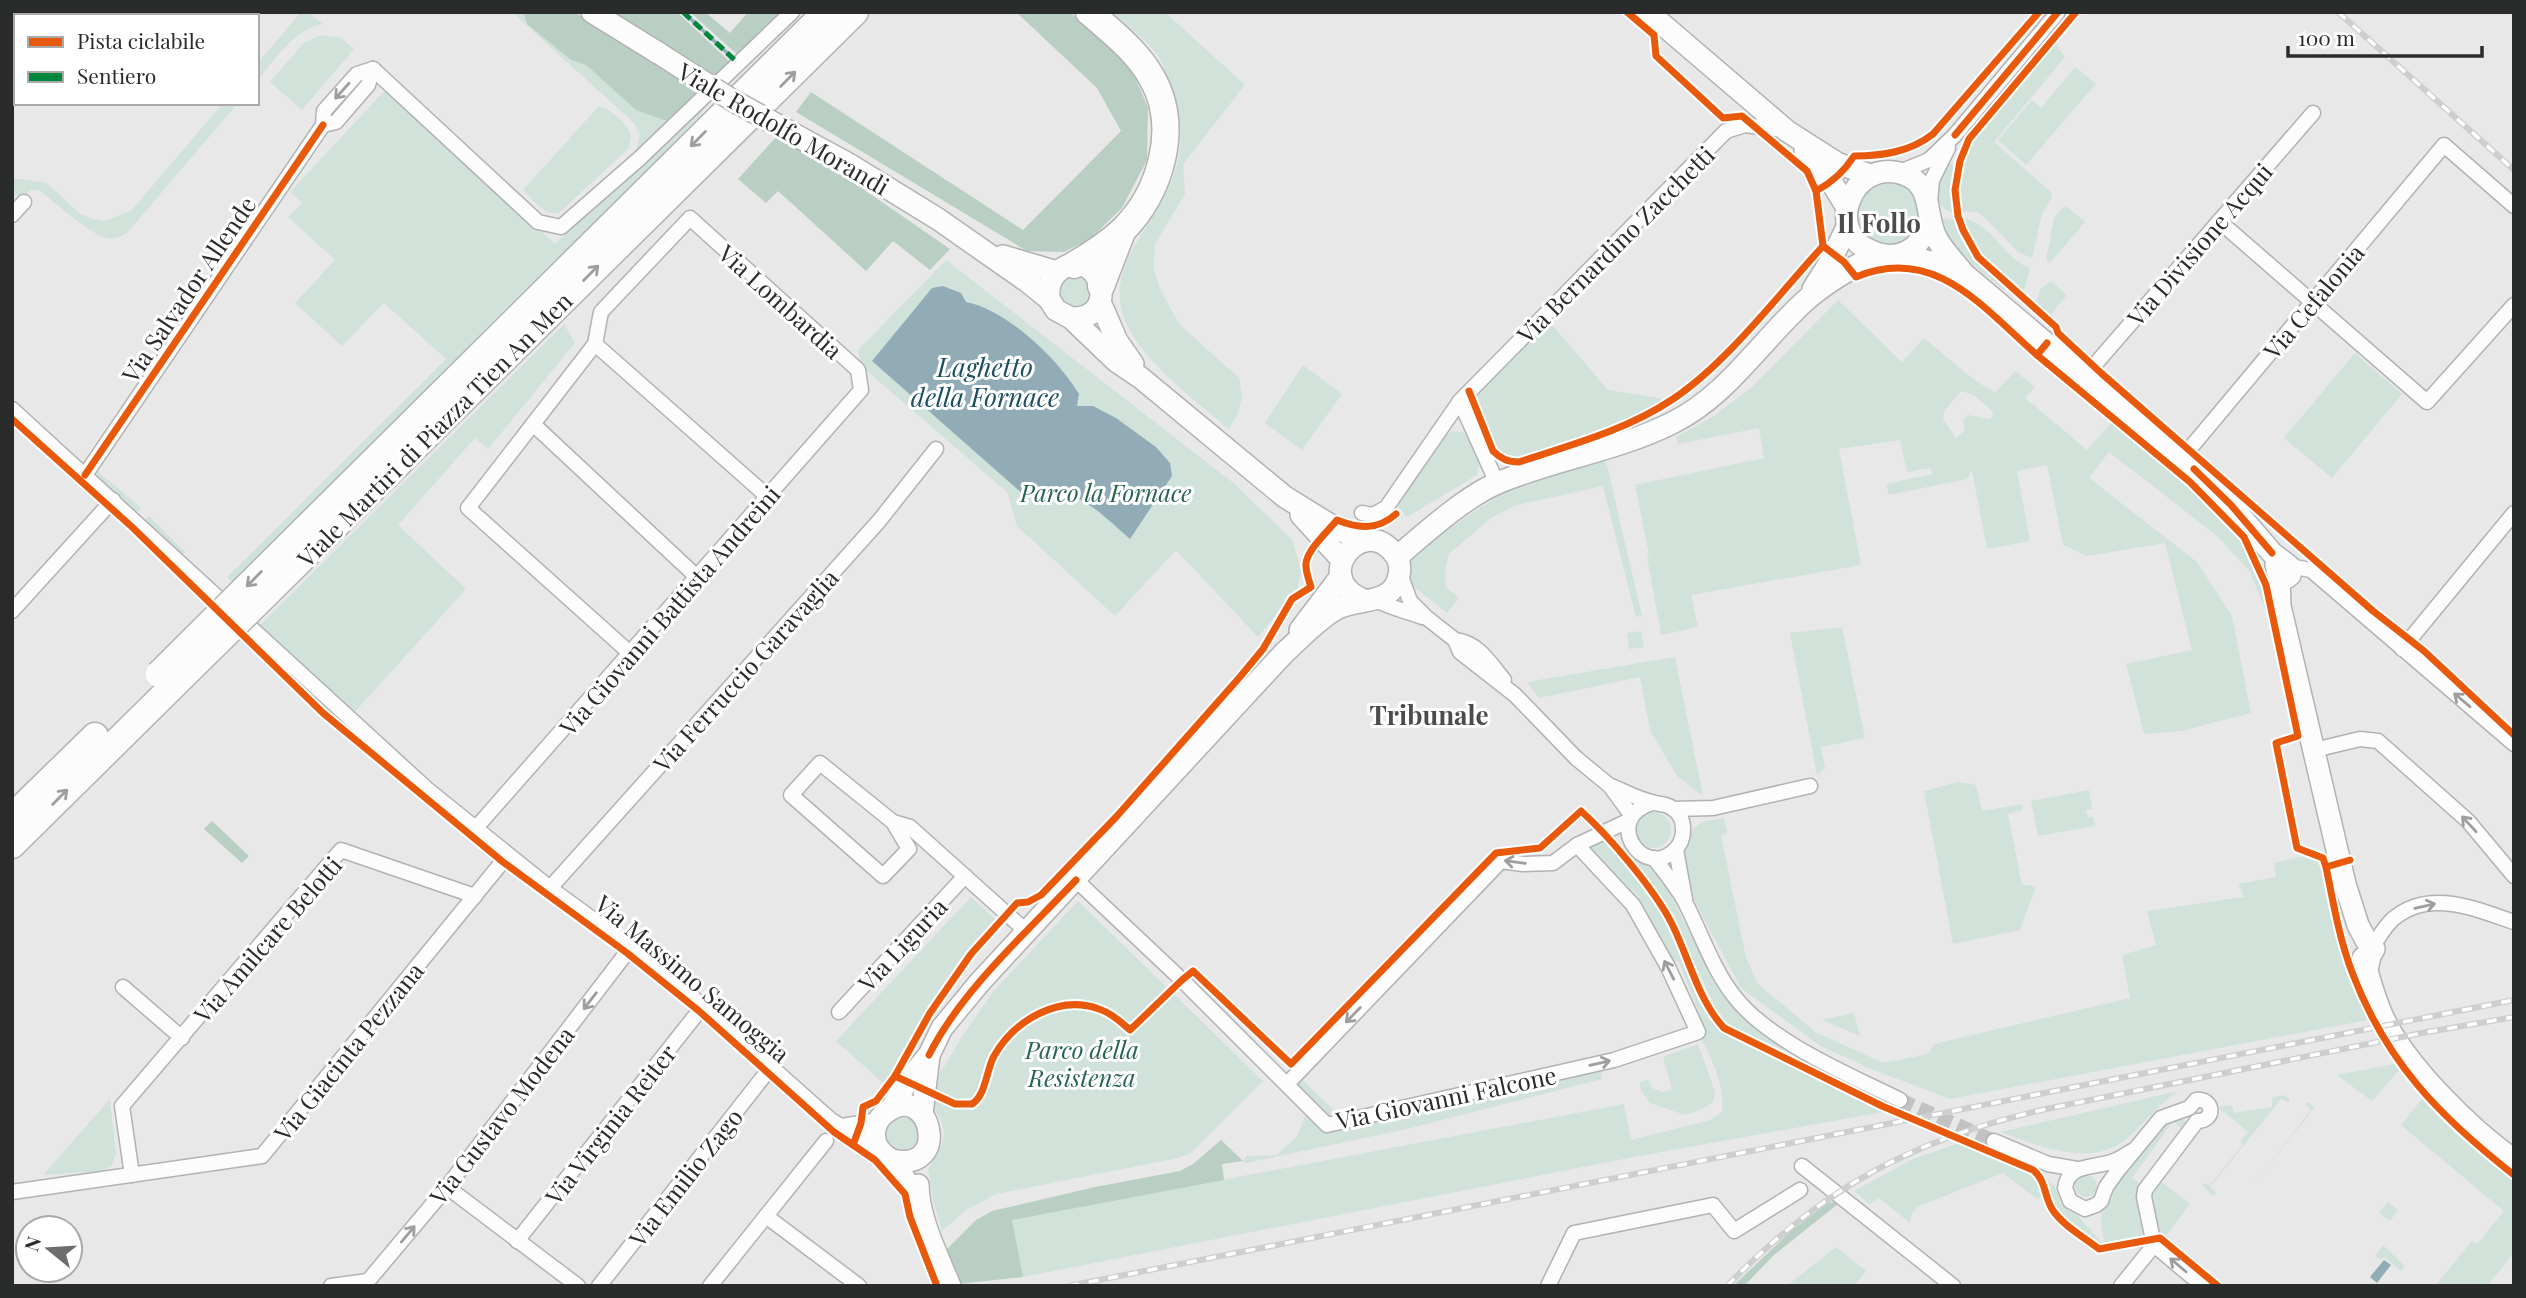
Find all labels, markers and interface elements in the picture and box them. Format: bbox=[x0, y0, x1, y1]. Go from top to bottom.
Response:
legend bbox=[14, 14, 259, 105]
scale bar bbox=[2288, 14, 2482, 58]
text: 100 m bbox=[2298, 23, 2355, 51]
text: Pista ciclabile bbox=[77, 26, 205, 54]
street label: Viale Rodolfo Morandi bbox=[672, 54, 895, 202]
text: Sentiero bbox=[77, 61, 156, 89]
one-way arrow bbox=[779, 70, 796, 87]
one-way arrow bbox=[334, 82, 350, 100]
one-way arrow bbox=[690, 131, 707, 148]
street label: Via Bernardino Zacchetti bbox=[1509, 138, 1721, 350]
street label: Via Divisione Acqui bbox=[2119, 156, 2279, 333]
street label: Via Salvador Allende bbox=[113, 190, 262, 389]
district label: Il Follo bbox=[1837, 205, 1921, 240]
street label: Via Lombardia bbox=[711, 236, 850, 365]
street label: Via Cefalonia bbox=[2255, 237, 2371, 366]
one-way arrow bbox=[583, 265, 600, 282]
street label: Viale Martiri di Piazza Tien An Men bbox=[289, 285, 578, 574]
water label: Laghetto della Fornace bbox=[911, 349, 1059, 414]
park label: Parco la Fornace bbox=[1019, 476, 1192, 508]
street label: Via Giovanni Battista Andreini bbox=[551, 478, 786, 743]
street label: Via Ferruccio Garavaglia bbox=[645, 562, 845, 779]
one-way arrow bbox=[246, 571, 263, 588]
one-way arrow bbox=[2453, 692, 2471, 708]
district label: Tribunale bbox=[1369, 697, 1489, 732]
one-way arrow bbox=[52, 788, 69, 805]
one-way arrow bbox=[2461, 816, 2478, 833]
street label: Via Amilcare Belotti bbox=[185, 849, 348, 1030]
one-way arrow bbox=[1504, 856, 1526, 869]
street label: Via Massimo Samoggia bbox=[588, 887, 797, 1069]
street label: Via Liguria bbox=[850, 890, 953, 998]
one-way arrow bbox=[2413, 898, 2436, 912]
street label: Via Giacinta Pezzana bbox=[265, 955, 430, 1148]
one-way arrow bbox=[1662, 960, 1676, 981]
one-way arrow bbox=[582, 992, 597, 1010]
one-way arrow bbox=[1344, 1006, 1361, 1023]
street label: Via Gustavo Modena bbox=[421, 1019, 581, 1211]
park label: Parco della Resistenza bbox=[1024, 1033, 1139, 1093]
street label: Via Virginia Reiter bbox=[537, 1037, 683, 1212]
one-way arrow bbox=[1589, 1056, 1611, 1069]
street label: Via Giovanni Falcone bbox=[1332, 1058, 1559, 1136]
street label: Via Emilio Zago bbox=[620, 1101, 749, 1253]
north arrow bbox=[14, 1214, 84, 1284]
one-way arrow bbox=[400, 1225, 415, 1243]
text: N bbox=[17, 1233, 46, 1254]
one-way arrow bbox=[2170, 1257, 2188, 1273]

